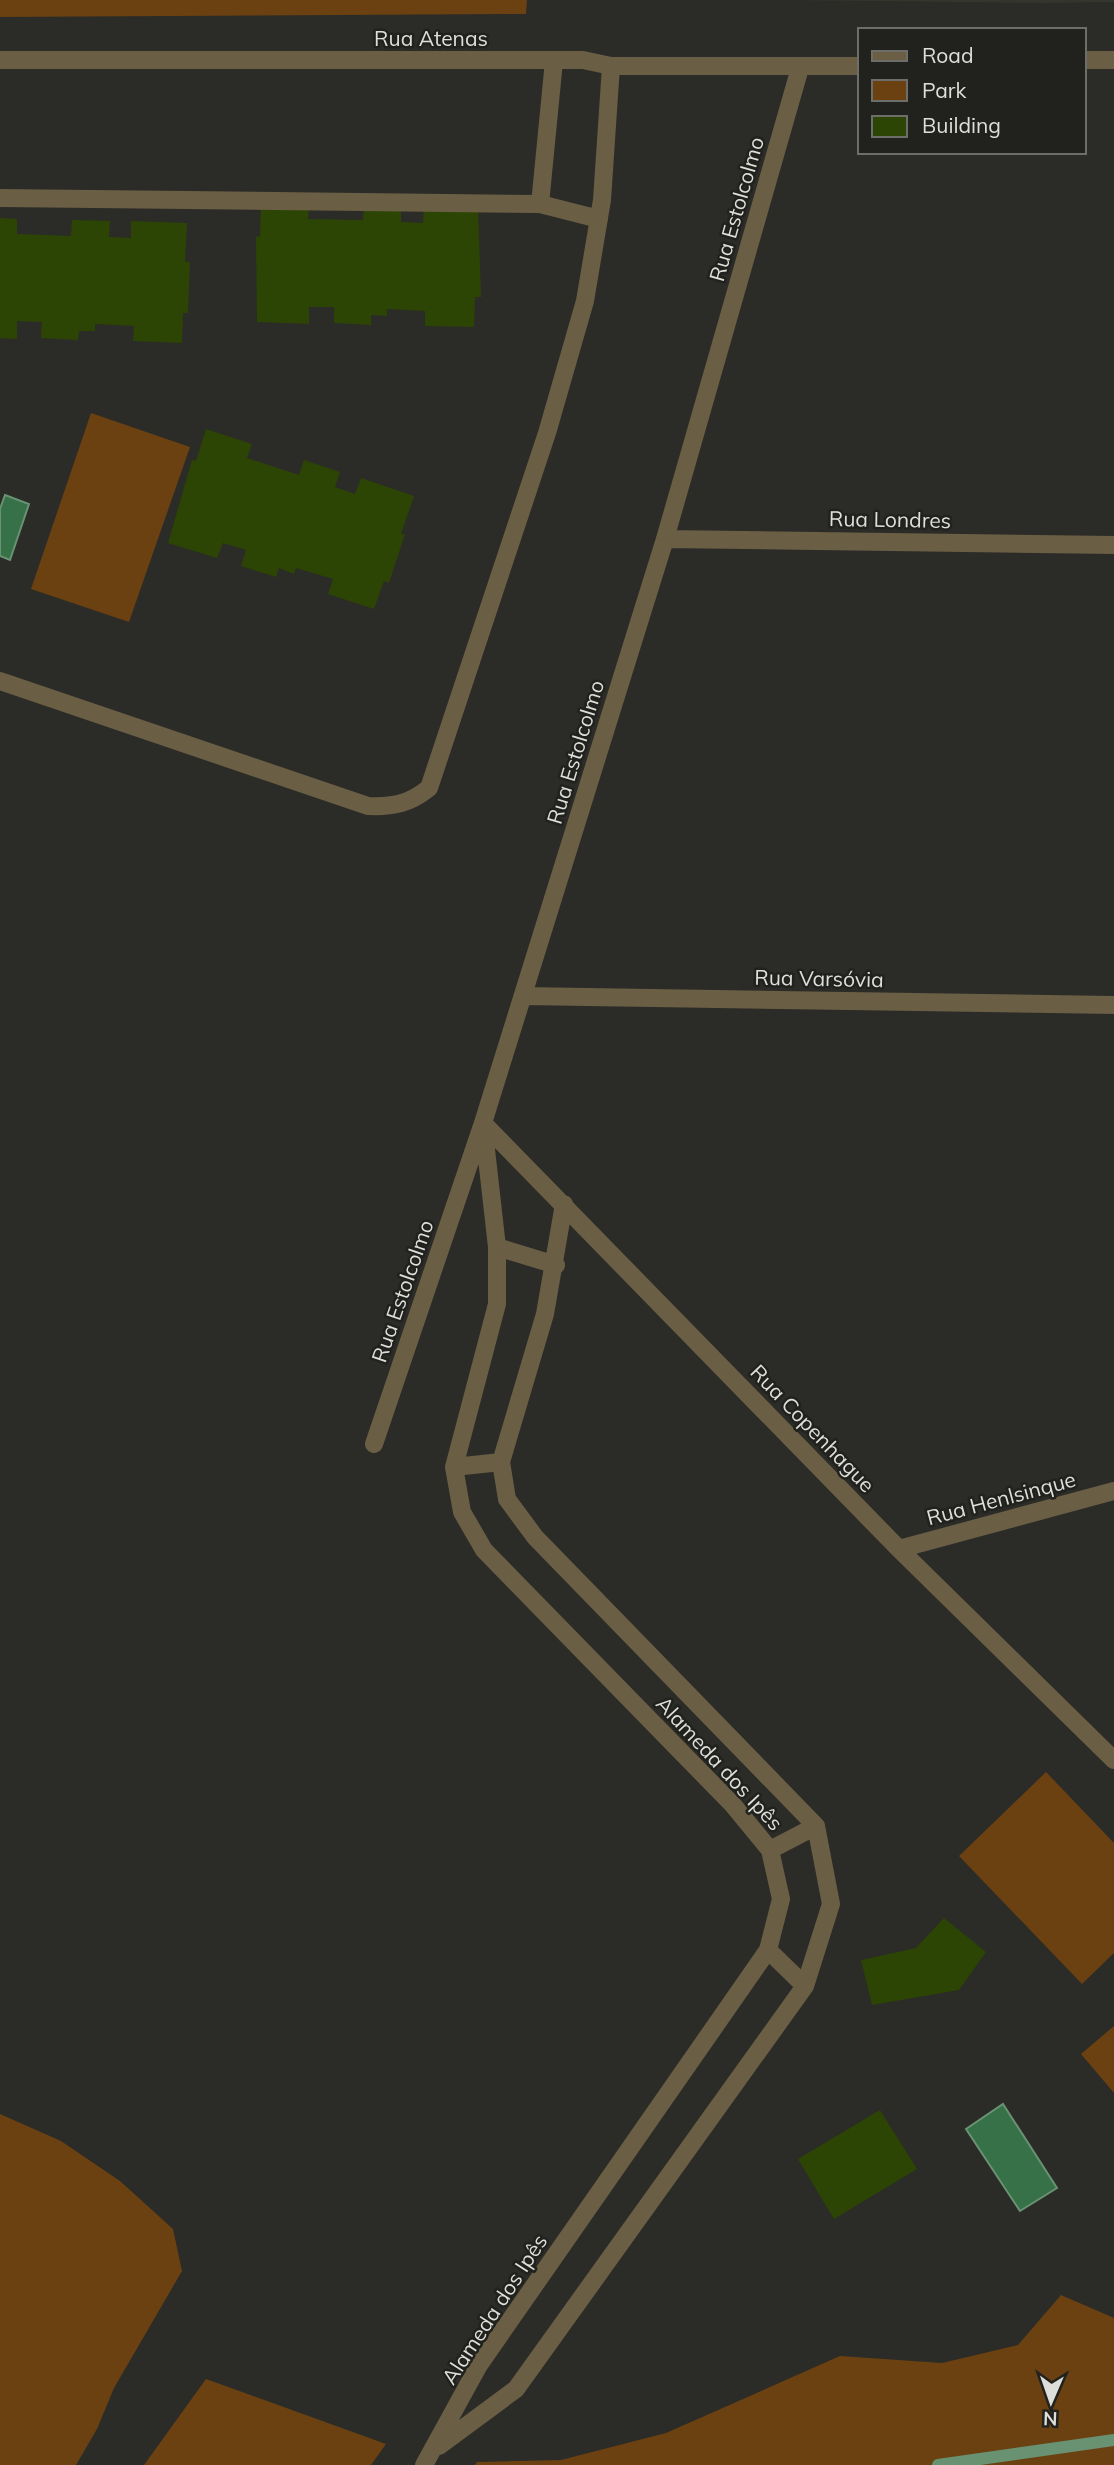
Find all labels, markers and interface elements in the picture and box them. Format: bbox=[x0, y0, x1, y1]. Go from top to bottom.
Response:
street label: Rua Atenas bbox=[374, 25, 488, 51]
legend bbox=[858, 28, 1086, 154]
text: Road bbox=[922, 42, 973, 68]
text: Park bbox=[922, 77, 966, 103]
text: Building bbox=[922, 112, 1001, 138]
street label: Rua Estolcolmo bbox=[703, 134, 769, 284]
street label: Rua Londres bbox=[829, 505, 951, 533]
street label: Rua Estolcolmo bbox=[541, 677, 609, 827]
street label: Rua Varsóvia bbox=[754, 964, 884, 992]
street label: Rua Estolcolmo bbox=[365, 1216, 439, 1366]
street label: Rua Copenhague bbox=[745, 1359, 881, 1497]
street label: Rua Henlsinque bbox=[924, 1466, 1078, 1530]
street label: Alameda dos Ipês bbox=[651, 1691, 789, 1835]
street label: Alameda dos Ipês bbox=[436, 2229, 552, 2389]
north arrow bbox=[1016, 2367, 1086, 2437]
text: N bbox=[1043, 2407, 1058, 2431]

